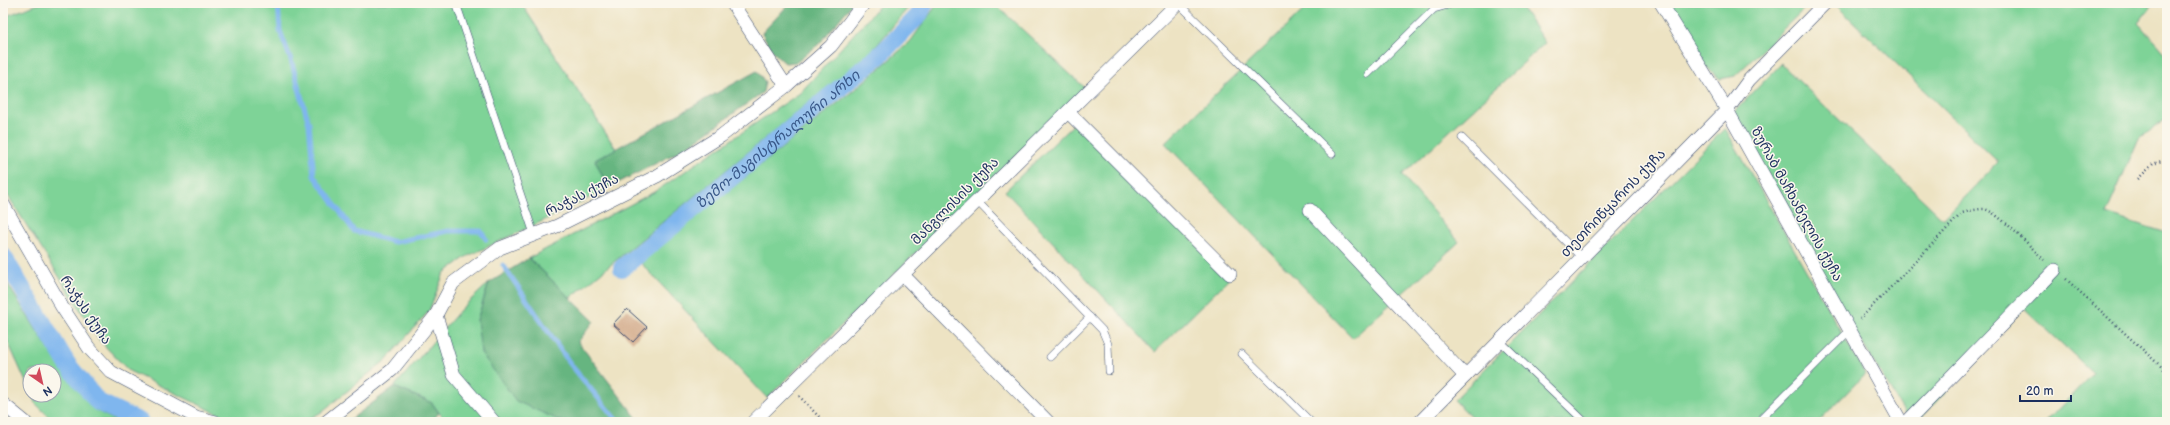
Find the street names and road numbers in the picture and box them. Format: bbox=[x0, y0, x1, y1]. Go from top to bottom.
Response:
street label: ზურაბ მაჩხანელის ქუჩა bbox=[1747, 124, 1847, 284]
street label: თეთრიწყაროს ქუჩა bbox=[1557, 145, 1669, 261]
street label: მანგლისის ქუჩა bbox=[908, 154, 1002, 248]
street label: რაჭას ქუჩა bbox=[543, 170, 621, 220]
street label: რაჭას ქუჩა bbox=[57, 272, 115, 348]

